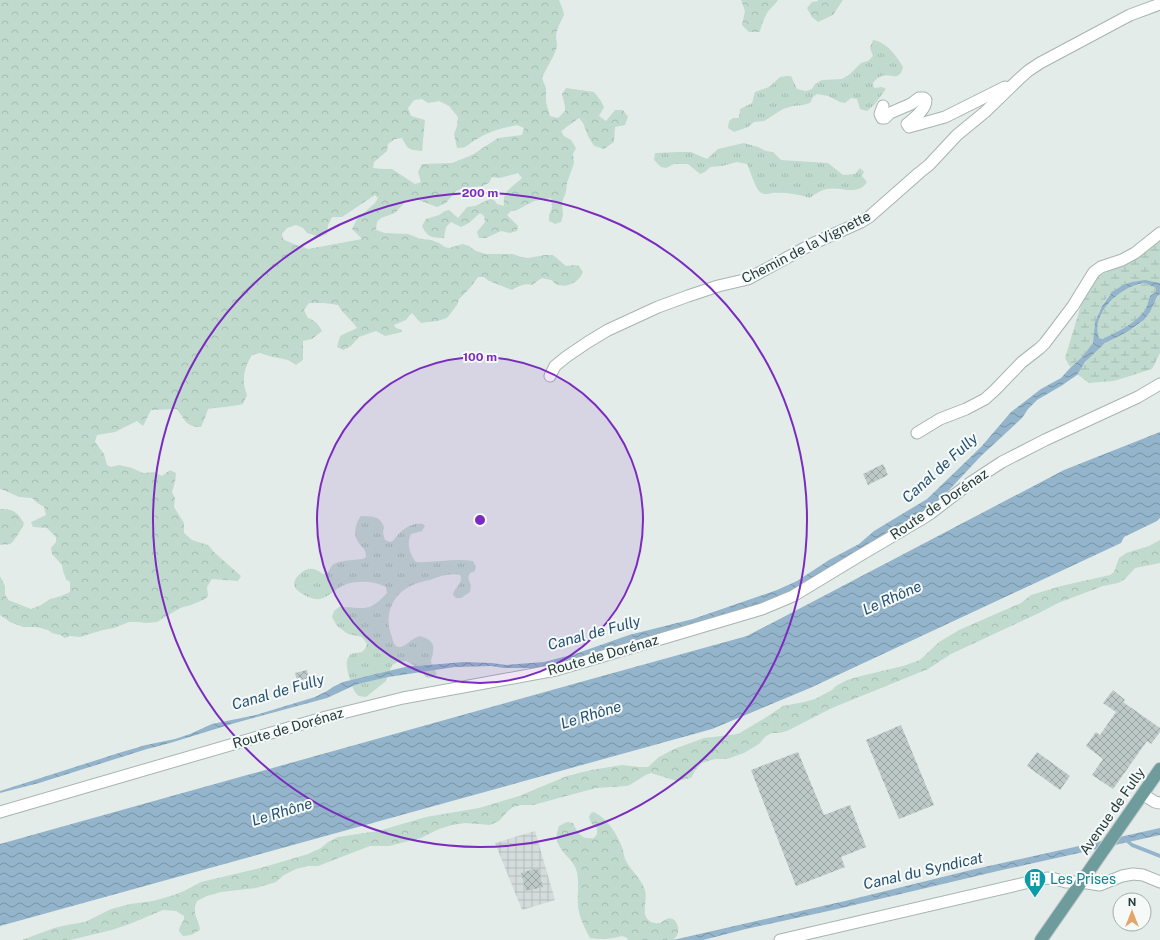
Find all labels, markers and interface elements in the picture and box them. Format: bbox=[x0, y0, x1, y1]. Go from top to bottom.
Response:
text: 200 m bbox=[462, 186, 498, 200]
street label: Chemin de la Vignette bbox=[739, 208, 873, 286]
text: 100 m bbox=[463, 350, 497, 364]
water label: Canal de Fully bbox=[899, 429, 981, 506]
street label: Route de Dorénaz bbox=[887, 465, 991, 543]
centre of rings bbox=[473, 513, 487, 527]
water label: Le Rhône bbox=[860, 577, 924, 618]
water label: Canal de Fully bbox=[546, 612, 643, 653]
street label: Route de Dorénaz bbox=[546, 631, 661, 678]
water label: Canal de Fully bbox=[230, 670, 326, 713]
water label: Le Rhône bbox=[558, 697, 623, 732]
street label: Route de Dorénaz bbox=[231, 704, 346, 751]
street label: Avenue de Fully bbox=[1076, 764, 1148, 858]
water label: Le Rhône bbox=[249, 794, 314, 829]
water label: Canal du Syndicat bbox=[861, 848, 985, 893]
building icon: Les Prises bbox=[1022, 866, 1048, 899]
place label: Les Prises bbox=[1050, 871, 1116, 887]
north arrow bbox=[1112, 892, 1152, 932]
text: N bbox=[1128, 896, 1136, 908]

